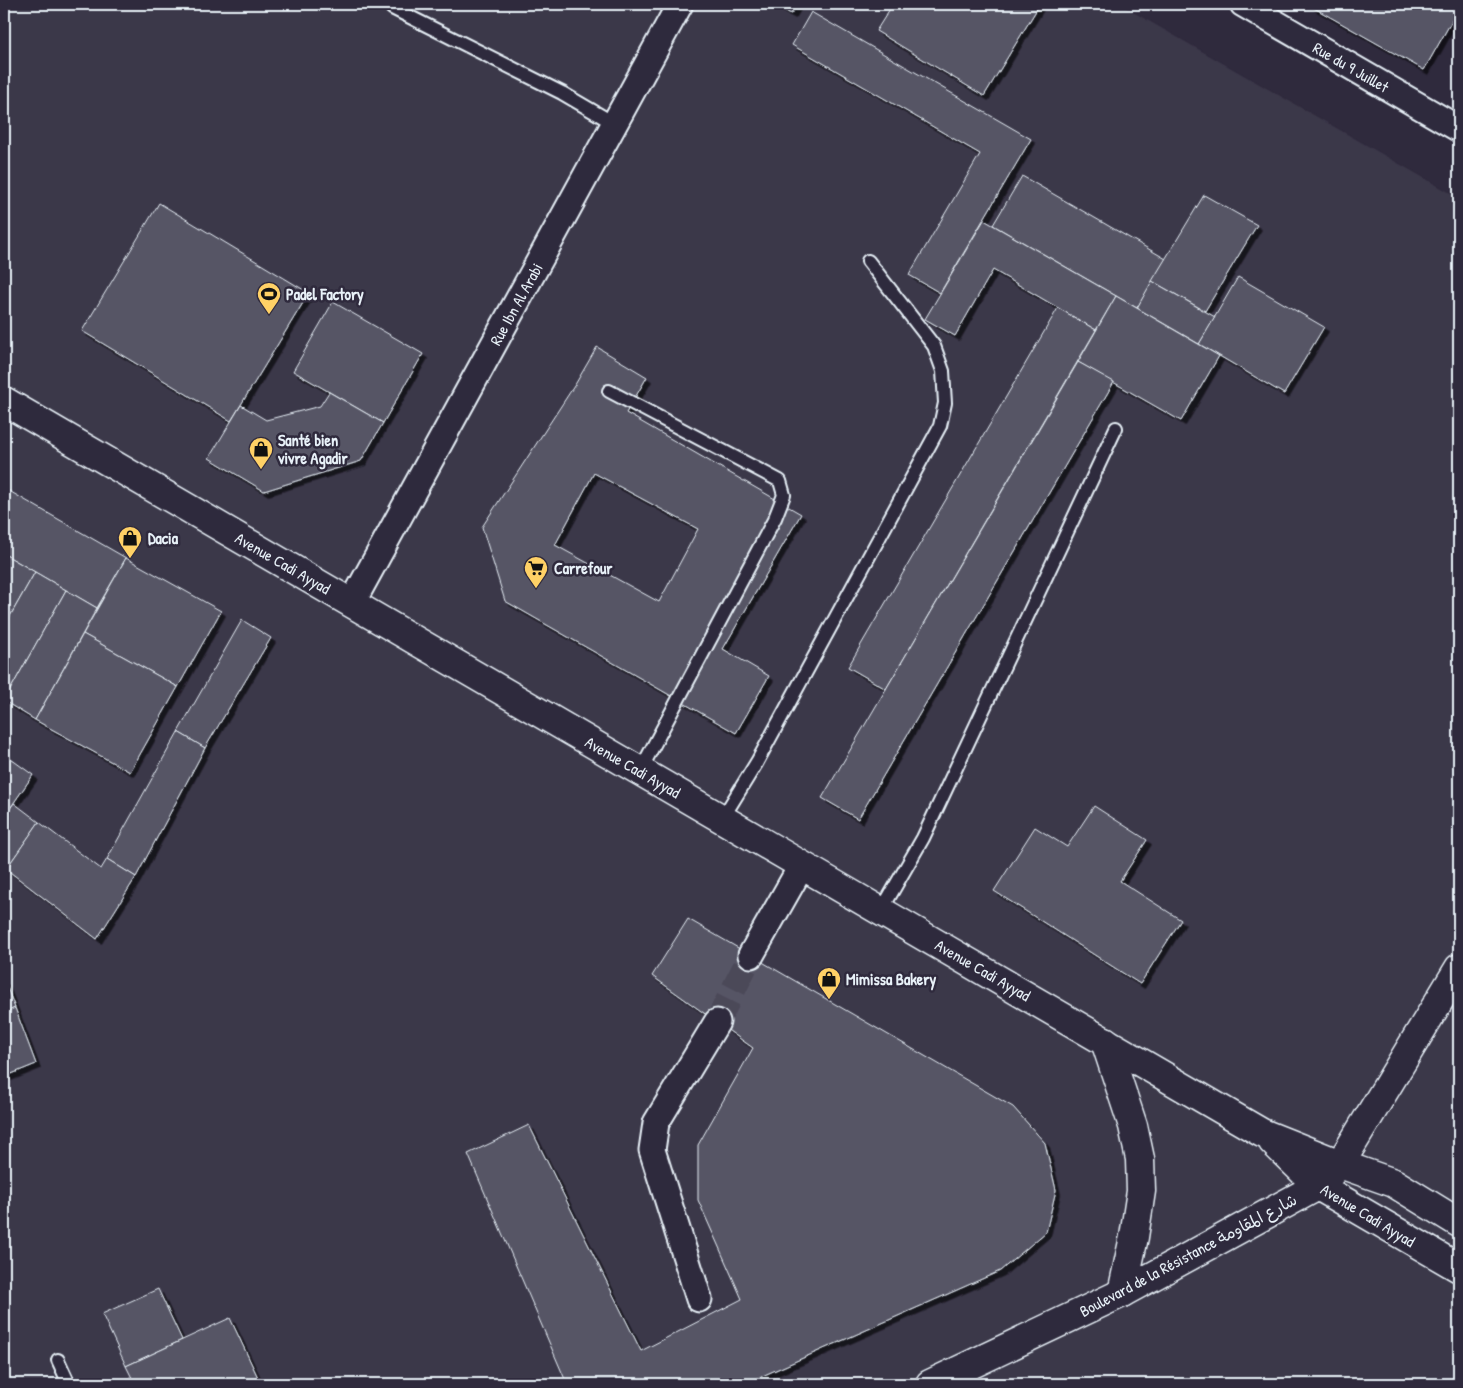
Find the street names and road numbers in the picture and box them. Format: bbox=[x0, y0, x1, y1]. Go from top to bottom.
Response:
street label: Rue du 9 Juillet bbox=[1309, 36, 1393, 98]
street label: Rue Ibn Al Arabi bbox=[484, 259, 548, 349]
street label: Avenue Cadi Ayyad bbox=[231, 527, 335, 599]
street label: Avenue Cadi Ayyad bbox=[581, 731, 685, 803]
street label: Avenue Cadi Ayyad bbox=[931, 934, 1035, 1006]
street label: Avenue Cadi Ayyad bbox=[1317, 1178, 1419, 1252]
street label: Boulevard de la Résistance شارع المقاومة bbox=[1075, 1188, 1301, 1323]

